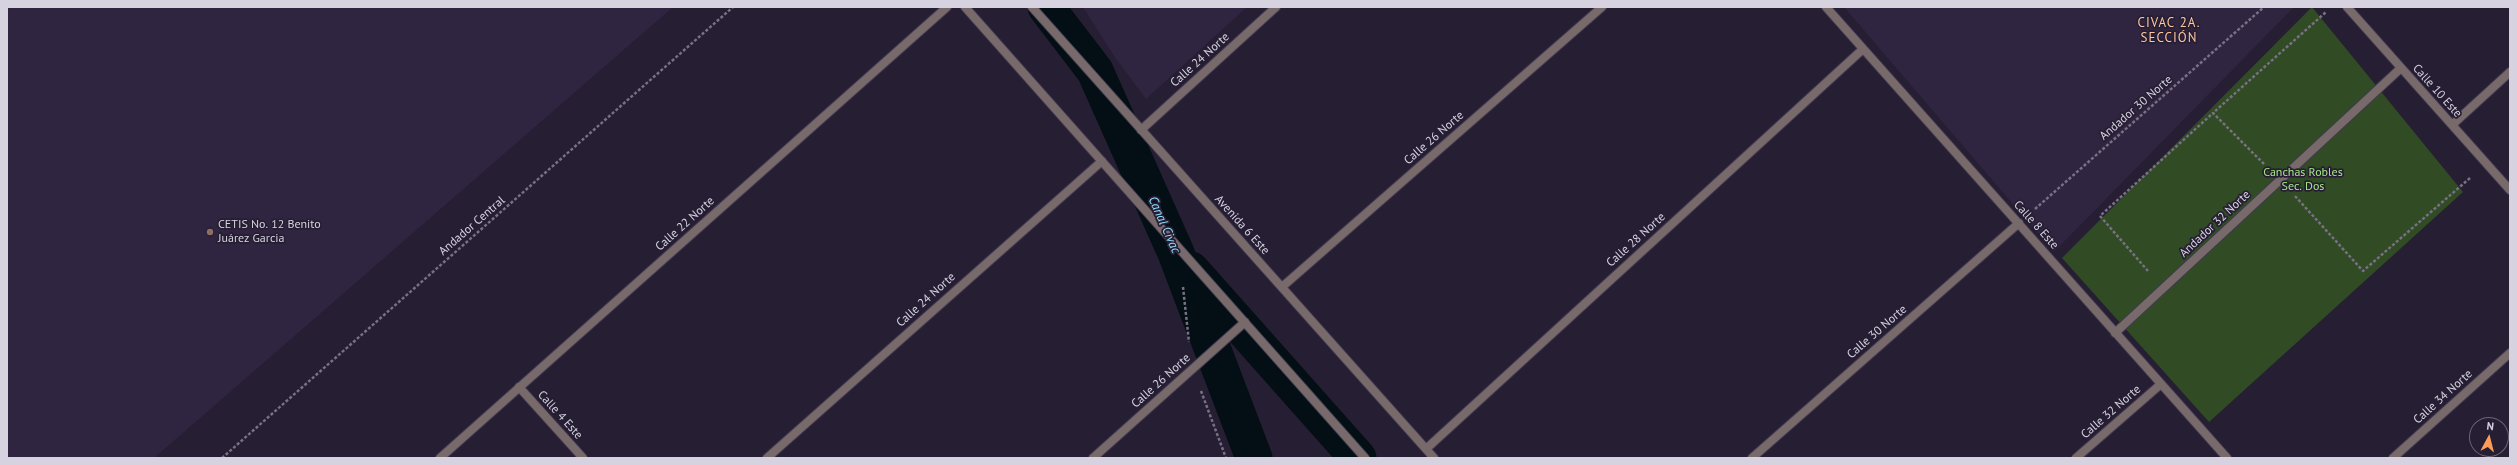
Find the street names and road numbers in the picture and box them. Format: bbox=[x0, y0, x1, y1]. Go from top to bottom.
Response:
street label: Calle 24 Norte bbox=[1168, 30, 1232, 90]
street label: Calle 10 Este bbox=[2409, 61, 2465, 121]
street label: Andador 30 Norte bbox=[2097, 73, 2175, 143]
street label: Calle 26 Norte bbox=[1401, 108, 1467, 168]
street label: Andador 32 Norte bbox=[2177, 188, 2253, 260]
street label: Avenida 6 Este bbox=[1212, 192, 1272, 258]
street label: Andador Central bbox=[436, 193, 508, 259]
street label: Calle 22 Norte bbox=[653, 194, 717, 254]
street label: Calle 8 Este bbox=[2011, 198, 2061, 252]
street label: Calle 28 Norte bbox=[1604, 210, 1668, 270]
street label: Calle 24 Norte bbox=[894, 270, 958, 330]
street label: Calle 30 Norte bbox=[1844, 302, 1910, 362]
street label: Calle 26 Norte bbox=[1129, 351, 1193, 411]
street label: Calle 34 Norte bbox=[2411, 367, 2475, 427]
street label: Calle 32 Norte bbox=[2078, 382, 2144, 442]
street label: Calle 4 Este bbox=[535, 388, 585, 442]

